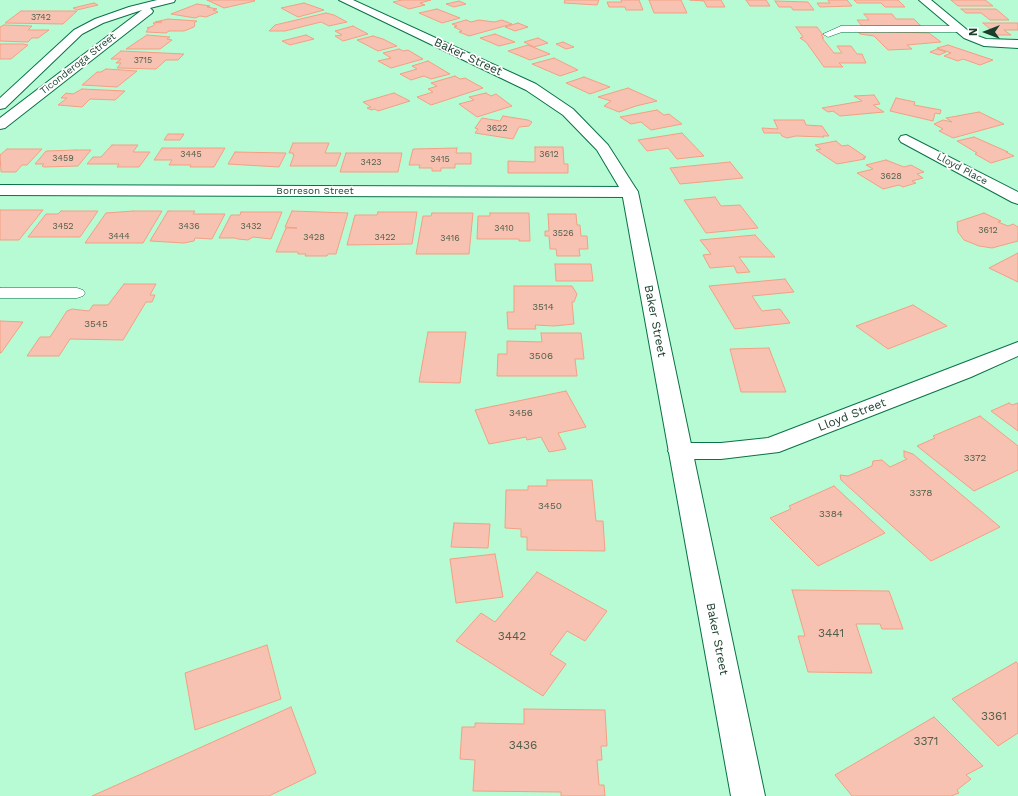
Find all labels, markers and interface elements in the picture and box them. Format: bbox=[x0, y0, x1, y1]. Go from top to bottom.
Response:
house number: 3742 bbox=[31, 12, 51, 22]
north arrow bbox=[966, 12, 1006, 52]
text: N bbox=[967, 28, 980, 36]
street label: Ticonderoga Street bbox=[38, 31, 118, 97]
street label: Baker Street bbox=[432, 35, 504, 79]
house number: 3715 bbox=[134, 55, 152, 65]
house number: 3622 bbox=[486, 123, 508, 133]
house number: 3445 bbox=[180, 149, 202, 159]
house number: 3612 bbox=[539, 149, 559, 159]
street label: Lloyd Place bbox=[934, 151, 990, 187]
house number: 3459 bbox=[52, 153, 74, 163]
house number: 3415 bbox=[430, 154, 450, 164]
house number: 3423 bbox=[360, 157, 382, 167]
house number: 3628 bbox=[880, 171, 902, 181]
street label: Borreson Street bbox=[276, 185, 354, 197]
house number: 3452 bbox=[52, 221, 74, 231]
house number: 3436 bbox=[178, 221, 200, 231]
house number: 3432 bbox=[240, 221, 262, 231]
house number: 3410 bbox=[494, 223, 514, 233]
house number: 3612 bbox=[978, 225, 998, 235]
house number: 3526 bbox=[552, 228, 574, 238]
house number: 3444 bbox=[108, 231, 130, 241]
house number: 3428 bbox=[303, 232, 325, 242]
house number: 3422 bbox=[374, 232, 396, 242]
house number: 3416 bbox=[440, 233, 460, 243]
street label: Baker Street bbox=[641, 284, 669, 358]
house number: 3514 bbox=[532, 301, 554, 313]
house number: 3545 bbox=[84, 318, 108, 330]
house number: 3506 bbox=[529, 350, 553, 362]
street label: Lloyd Street bbox=[816, 395, 888, 435]
house number: 3456 bbox=[509, 407, 533, 419]
house number: 3372 bbox=[964, 452, 986, 464]
house number: 3378 bbox=[910, 487, 932, 499]
house number: 3450 bbox=[538, 500, 562, 512]
house number: 3384 bbox=[819, 508, 843, 520]
street label: Baker Street bbox=[703, 602, 731, 676]
house number: 3441 bbox=[818, 626, 844, 640]
house number: 3442 bbox=[498, 629, 526, 643]
house number: 3361 bbox=[981, 709, 1007, 723]
house number: 3371 bbox=[914, 734, 938, 748]
house number: 3436 bbox=[509, 738, 537, 752]

